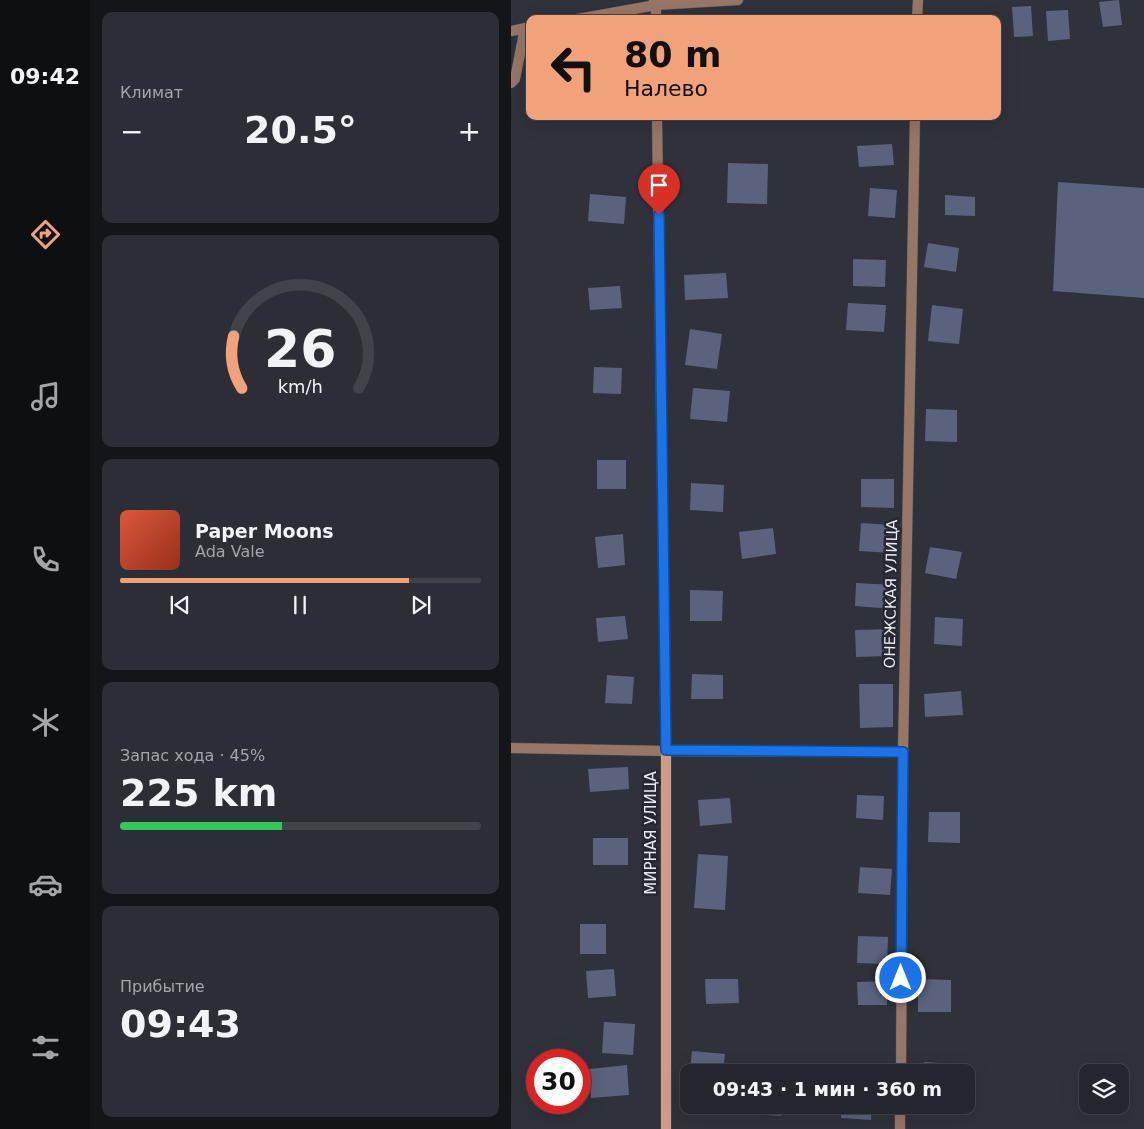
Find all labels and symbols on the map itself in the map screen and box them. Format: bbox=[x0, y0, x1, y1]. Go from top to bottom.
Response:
pin bbox=[638, 164, 680, 215]
street label: ОНЕЖСКАЯ УЛИЦА bbox=[881, 519, 901, 669]
street label: МИРНАЯ УЛИЦА bbox=[642, 771, 660, 895]
position arrow bbox=[874, 951, 926, 1003]
speed limit sign: 30 bbox=[526, 1049, 591, 1114]

